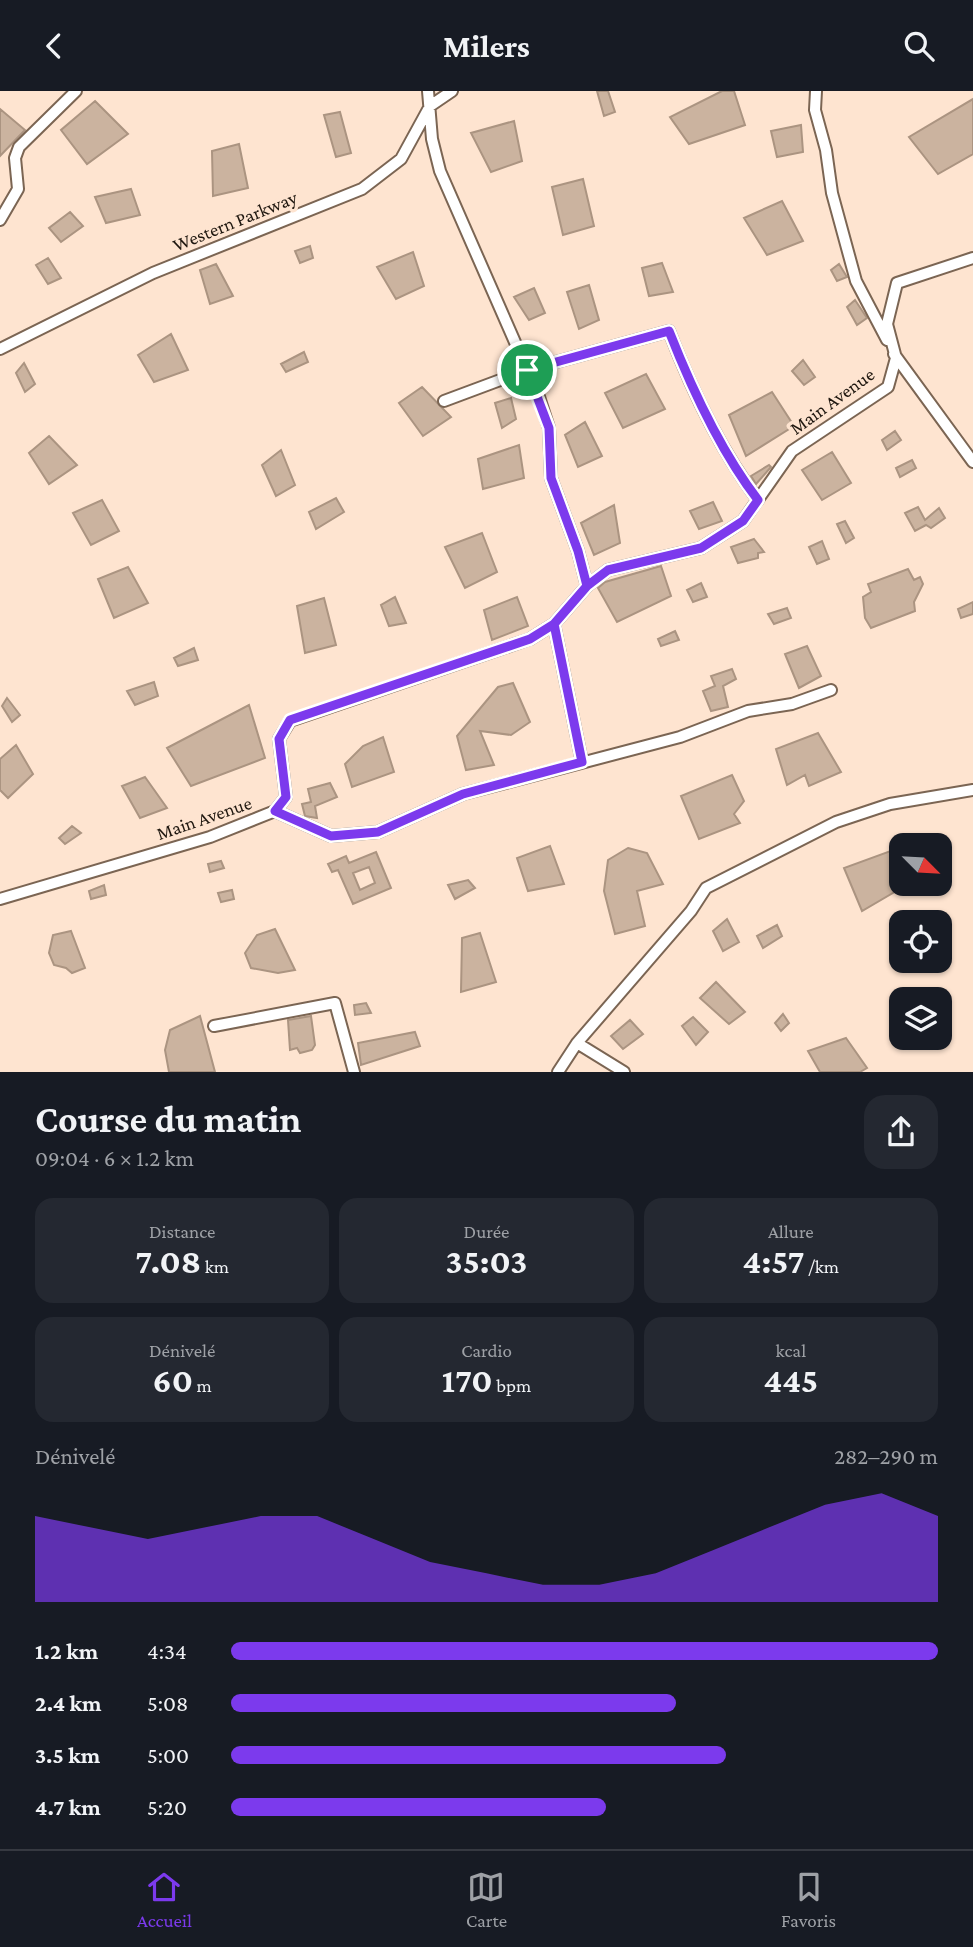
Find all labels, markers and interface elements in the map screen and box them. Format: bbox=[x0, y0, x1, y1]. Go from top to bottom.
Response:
icon: back bbox=[35, 27, 73, 65]
icon: search bbox=[900, 27, 938, 65]
text: Milers bbox=[443, 28, 530, 64]
street label: Western Parkway bbox=[170, 186, 300, 256]
pin bbox=[497, 340, 557, 400]
icon: arrive bbox=[508, 351, 546, 389]
street label: Main Avenue bbox=[786, 363, 878, 439]
street label: Main Avenue bbox=[154, 792, 254, 844]
north arrow bbox=[889, 833, 952, 896]
map controls bbox=[889, 833, 952, 1050]
button: locate bbox=[889, 910, 952, 973]
button: layers bbox=[889, 987, 952, 1050]
button: share bbox=[864, 1095, 938, 1169]
text: Course du matin bbox=[35, 1098, 301, 1140]
text: 09:04 · 6 × 1.2 km bbox=[35, 1145, 194, 1171]
text: Distance bbox=[149, 1221, 215, 1242]
text: Durée bbox=[464, 1221, 509, 1242]
text: Allure bbox=[768, 1221, 814, 1242]
text: 7.08 bbox=[135, 1242, 201, 1281]
text: 35:03 bbox=[446, 1242, 527, 1281]
text: 4:57 bbox=[743, 1242, 804, 1281]
text: km bbox=[201, 1256, 229, 1277]
text: /km bbox=[804, 1256, 839, 1277]
text: Dénivelé bbox=[149, 1340, 215, 1361]
text: Cardio bbox=[461, 1340, 512, 1361]
text: kcal bbox=[776, 1340, 806, 1361]
text: 60 bbox=[153, 1361, 193, 1400]
text: 170 bbox=[442, 1361, 493, 1400]
text: 445 bbox=[763, 1361, 818, 1400]
text: m bbox=[193, 1375, 212, 1396]
text: bpm bbox=[493, 1375, 531, 1396]
text: Dénivelé bbox=[35, 1443, 115, 1469]
text: 282–290 m bbox=[834, 1443, 938, 1469]
text: 1.2 km bbox=[35, 1638, 98, 1664]
text: 4:34 bbox=[147, 1638, 187, 1664]
text: 2.4 km bbox=[35, 1690, 102, 1716]
text: 5:08 bbox=[147, 1690, 189, 1716]
text: 3.5 km bbox=[35, 1742, 100, 1768]
text: 5:00 bbox=[147, 1742, 189, 1768]
text: 4.7 km bbox=[35, 1794, 101, 1820]
text: 5:20 bbox=[147, 1794, 187, 1820]
tab: Accueil bbox=[137, 1868, 192, 1931]
tab: Carte bbox=[466, 1868, 507, 1931]
tab: Favoris bbox=[781, 1868, 836, 1931]

